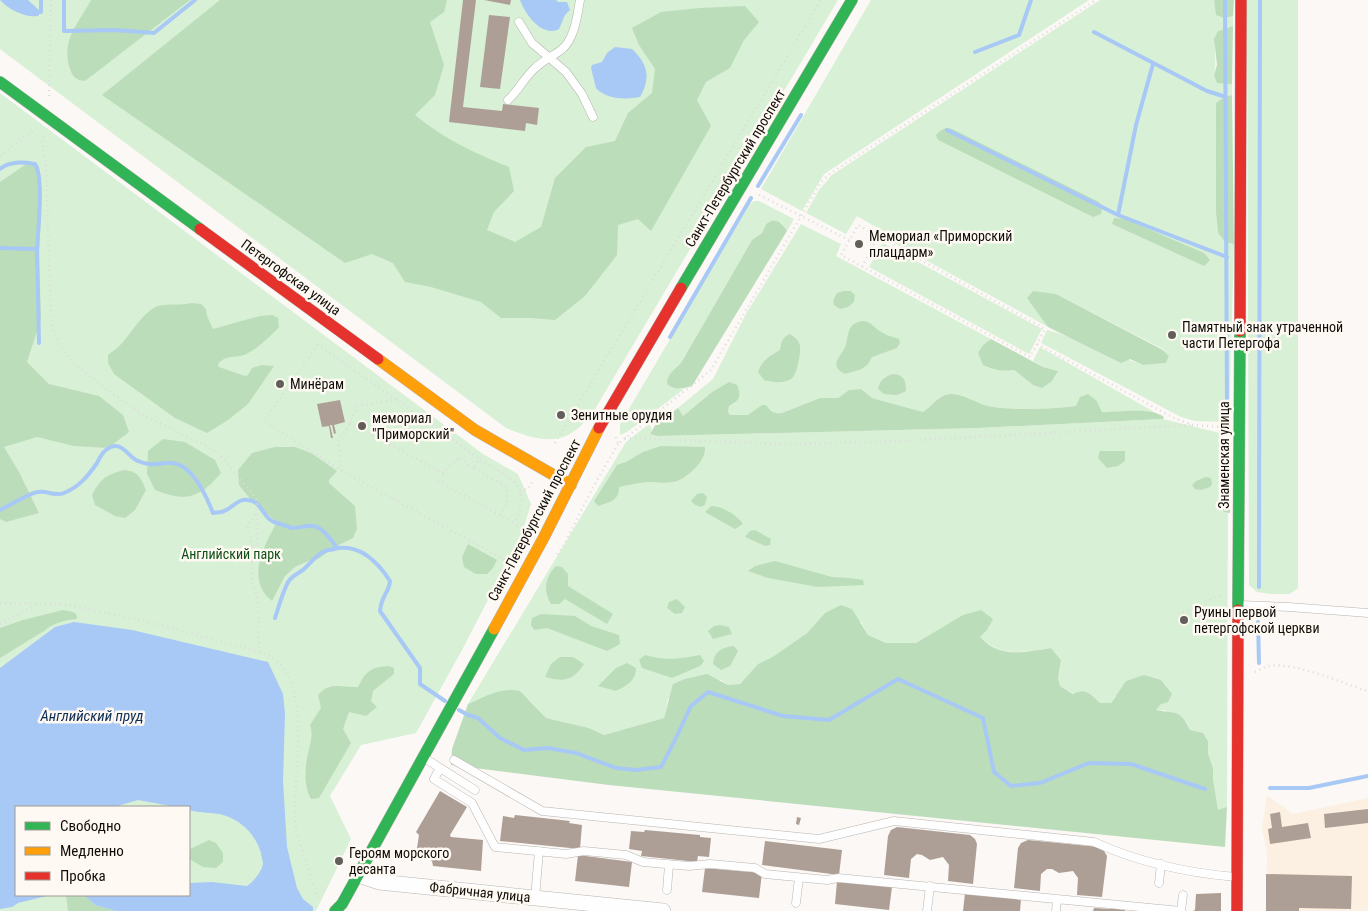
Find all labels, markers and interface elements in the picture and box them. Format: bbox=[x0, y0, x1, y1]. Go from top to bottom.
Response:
street label: Санкт-Петербургский проспект bbox=[681, 86, 789, 250]
place label: Мемориал «Приморский плацдарм» bbox=[869, 228, 1012, 260]
street label: Петергофская улица bbox=[238, 236, 344, 318]
marker: Мемориал «Приморский плацдарм» bbox=[853, 238, 865, 250]
place label: Памятный знак утраченной части Петергофа bbox=[1182, 319, 1343, 351]
marker: Памятный знак утраченной части Петергофа bbox=[1166, 329, 1178, 341]
place label: Минёрам bbox=[290, 376, 344, 392]
marker: Минёрам bbox=[274, 378, 286, 390]
street label: Знаменская улица bbox=[1216, 401, 1232, 509]
place label: Зенитные орудия bbox=[571, 407, 672, 423]
marker: Зенитные орудия bbox=[555, 409, 567, 421]
place label: мемориал "Приморский" bbox=[372, 410, 454, 442]
marker: мемориал "Приморский" bbox=[356, 420, 368, 432]
street label: Санкт-Петербургский проспект bbox=[484, 436, 584, 604]
park label: Английский парк bbox=[181, 546, 281, 562]
place label: Руины первой петергофской церкви bbox=[1194, 604, 1320, 636]
marker: Руины первой петергофской церкви bbox=[1178, 614, 1190, 626]
water label: Английский пруд bbox=[39, 707, 144, 725]
legend bbox=[15, 806, 190, 896]
text: Свободно bbox=[60, 817, 121, 835]
text: Медленно bbox=[60, 842, 124, 860]
place label: Героям морского десанта bbox=[349, 845, 449, 877]
marker: Героям морского десанта bbox=[333, 855, 345, 867]
text: Пробка bbox=[60, 867, 106, 885]
street label: Фабричная улица bbox=[429, 879, 531, 905]

